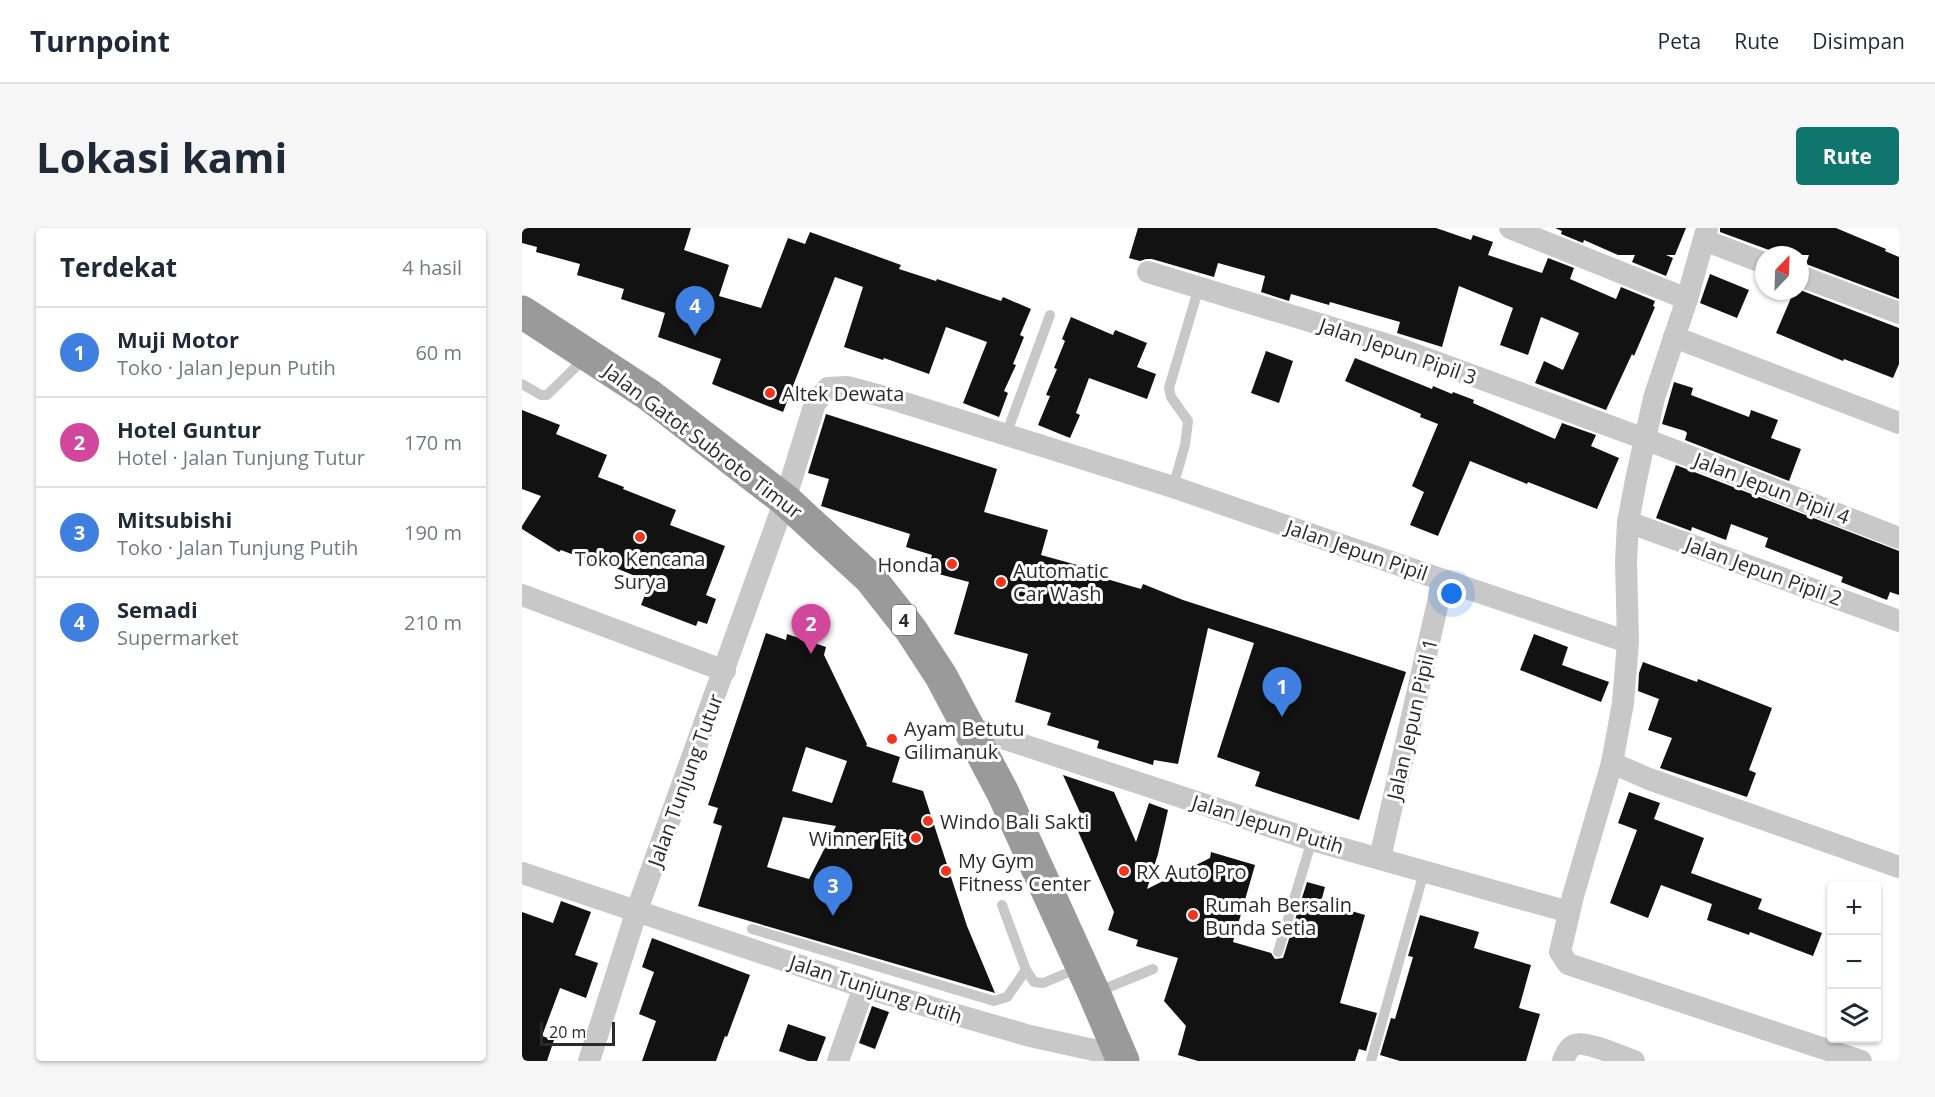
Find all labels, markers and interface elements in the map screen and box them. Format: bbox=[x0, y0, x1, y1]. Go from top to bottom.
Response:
text: Turnpoint bbox=[30, 22, 170, 60]
text: Peta bbox=[1658, 27, 1701, 55]
text: Rute bbox=[1734, 27, 1779, 55]
text: Disimpan bbox=[1812, 27, 1905, 55]
button: Rute bbox=[1796, 127, 1899, 185]
text: Lokasi kami bbox=[36, 128, 287, 185]
north arrow bbox=[1755, 246, 1809, 300]
text: Terdekat bbox=[60, 249, 177, 285]
text: 4 hasil bbox=[402, 254, 462, 281]
pin: 4 bbox=[676, 286, 714, 336]
street label: Jalan Jepun Pipil 3 bbox=[1314, 311, 1480, 391]
text: Muji Motor bbox=[117, 324, 239, 354]
text: 1 bbox=[74, 339, 85, 366]
text: 60 m bbox=[415, 339, 462, 366]
text: Toko · Jalan Jepun Putih bbox=[117, 354, 336, 381]
street label: Jalan Gatot Subroto Timur bbox=[597, 356, 808, 525]
place label: Altek Dewata bbox=[782, 380, 904, 407]
marker: Altek Dewata bbox=[763, 386, 777, 400]
text: Hotel Guntur bbox=[117, 414, 261, 444]
text: 2 bbox=[74, 429, 85, 456]
text: 170 m bbox=[404, 429, 462, 456]
text: Hotel · Jalan Tunjung Tutur bbox=[117, 444, 365, 471]
street label: Jalan Jepun Pipil 4 bbox=[1688, 445, 1854, 530]
text: Mitsubishi bbox=[117, 504, 232, 534]
street label: Jalan Jepun Pipil bbox=[1281, 512, 1431, 587]
text: 3 bbox=[74, 519, 85, 546]
text: 190 m bbox=[404, 519, 462, 546]
street label: Jalan Jepun Pipil 2 bbox=[1680, 529, 1846, 612]
marker: Toko Kencana Surya bbox=[633, 530, 647, 544]
text: Toko · Jalan Tunjung Putih bbox=[117, 534, 358, 561]
place label: Toko Kencana Surya bbox=[575, 545, 705, 595]
place label: Honda bbox=[878, 551, 940, 578]
marker: Honda bbox=[945, 557, 959, 571]
place label: Automatic Car Wash bbox=[1013, 557, 1108, 607]
marker: Automatic Car Wash bbox=[994, 575, 1008, 589]
your location bbox=[1437, 579, 1466, 608]
text: Semadi bbox=[117, 594, 198, 624]
pin: 2 bbox=[792, 604, 830, 654]
road number: 4 bbox=[892, 605, 916, 635]
text: 4 bbox=[74, 609, 85, 636]
text: 210 m bbox=[404, 609, 462, 636]
text: Supermarket bbox=[117, 624, 239, 651]
street label: Jalan Jepun Pipil 1 bbox=[1380, 636, 1444, 804]
pin: 1 bbox=[1262, 668, 1302, 717]
street label: Jalan Tunjung Tutur bbox=[640, 690, 729, 872]
place label: Ayam Betutu Gilimanuk bbox=[904, 715, 1024, 765]
marker: Ayam Betutu Gilimanuk bbox=[885, 732, 899, 746]
street label: Jalan Jepun Putih bbox=[1187, 787, 1347, 860]
place label: Windo Bali Sakti bbox=[940, 808, 1089, 835]
marker: Windo Bali Sakti bbox=[921, 814, 935, 828]
place label: Winner Fit bbox=[809, 825, 904, 852]
marker: Winner Fit bbox=[909, 831, 923, 845]
place label: My Gym Fitness Center bbox=[958, 847, 1091, 897]
place label: RX Auto Pro bbox=[1136, 858, 1247, 885]
marker: My Gym Fitness Center bbox=[939, 864, 953, 878]
marker: RX Auto Pro bbox=[1117, 864, 1131, 878]
pin: 3 bbox=[814, 866, 852, 916]
map controls bbox=[1827, 881, 1881, 1043]
button: + bbox=[1827, 881, 1881, 935]
place label: Rumah Bersalin Bunda Setia bbox=[1205, 891, 1352, 941]
marker: Rumah Bersalin Bunda Setia bbox=[1186, 908, 1200, 922]
button: − bbox=[1827, 935, 1881, 989]
street label: Jalan Tunjung Putih bbox=[784, 948, 966, 1030]
button: layers bbox=[1827, 989, 1881, 1043]
scale bar bbox=[540, 1019, 615, 1046]
text: 20 m bbox=[549, 1021, 586, 1043]

